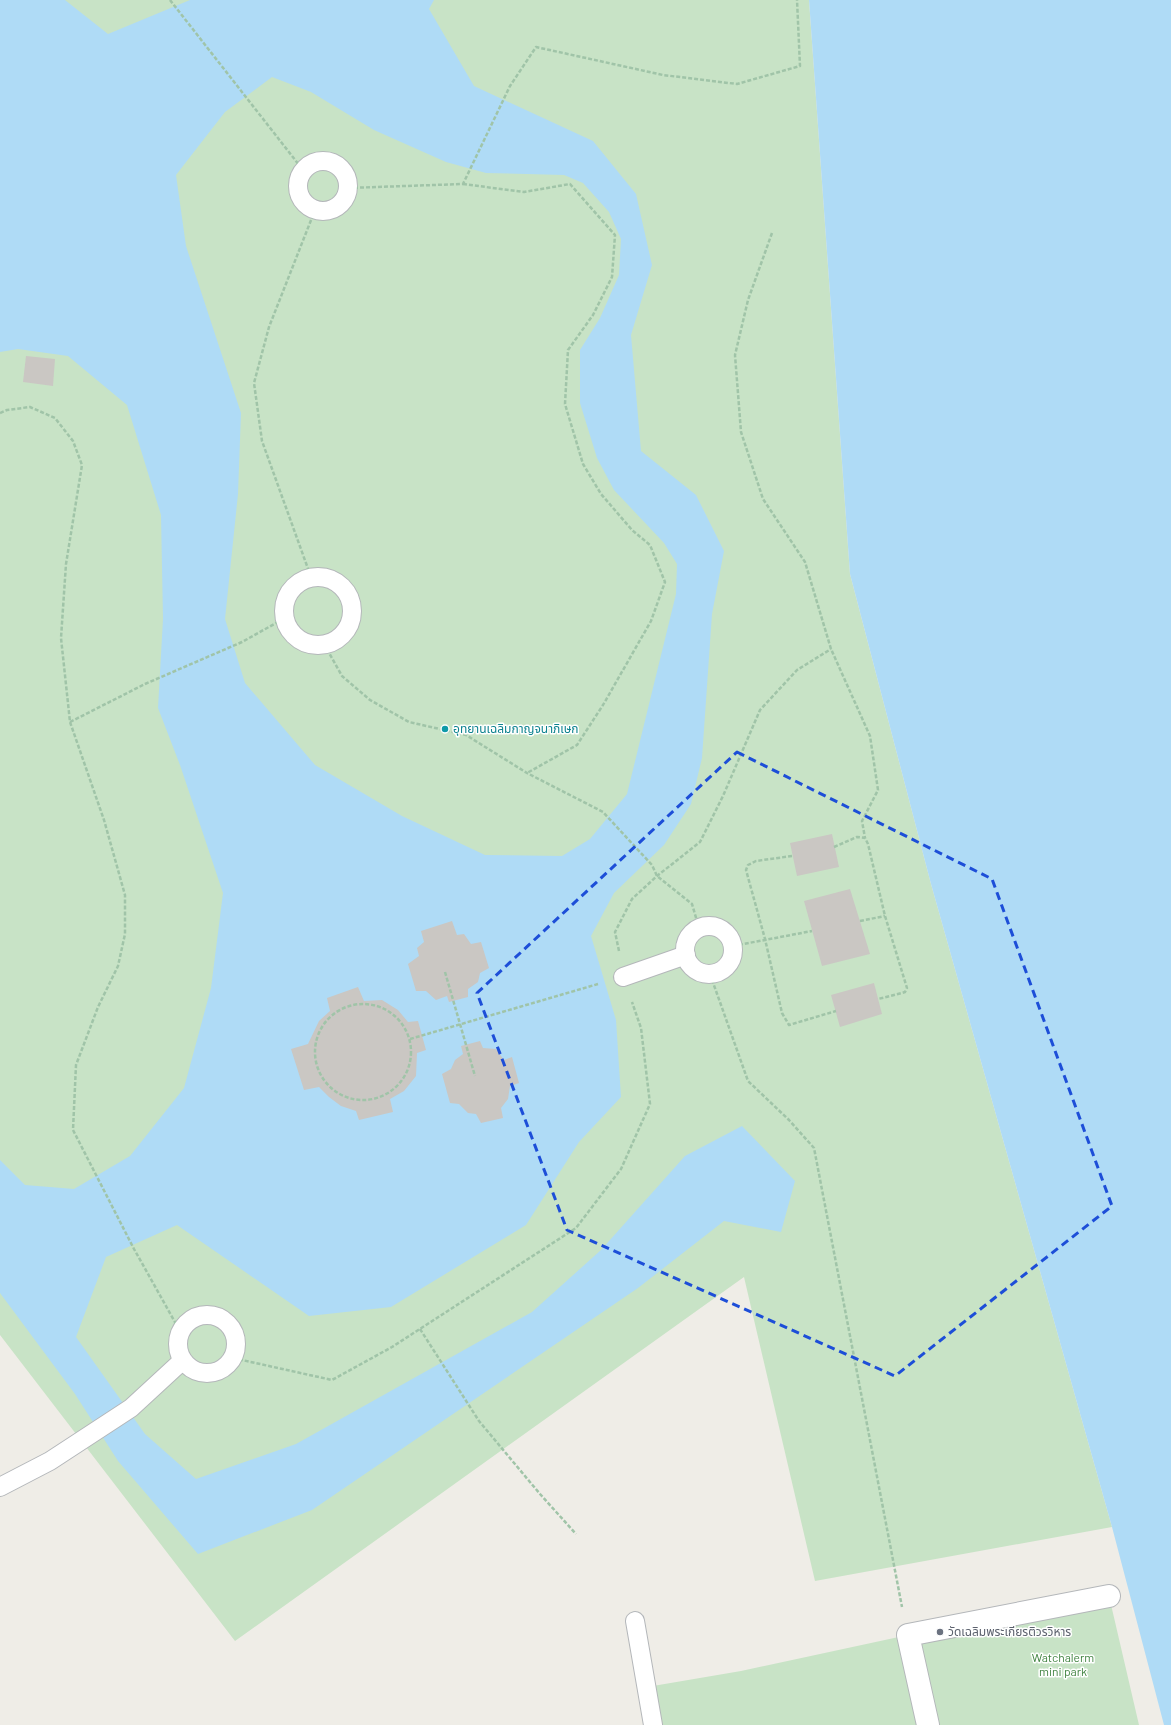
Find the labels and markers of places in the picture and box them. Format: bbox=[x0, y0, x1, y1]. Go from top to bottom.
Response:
place label: อุทยานเฉลิมกาญจนาภิเษก bbox=[453, 721, 579, 736]
marker: อุทยานเฉลิมกาญจนาภิเษก bbox=[440, 724, 450, 734]
place label: วัดเฉลิมพระเกียรติวรวิหาร bbox=[948, 1624, 1071, 1638]
marker: วัดเฉลิมพระเกียรติวรวิหาร bbox=[935, 1627, 945, 1637]

